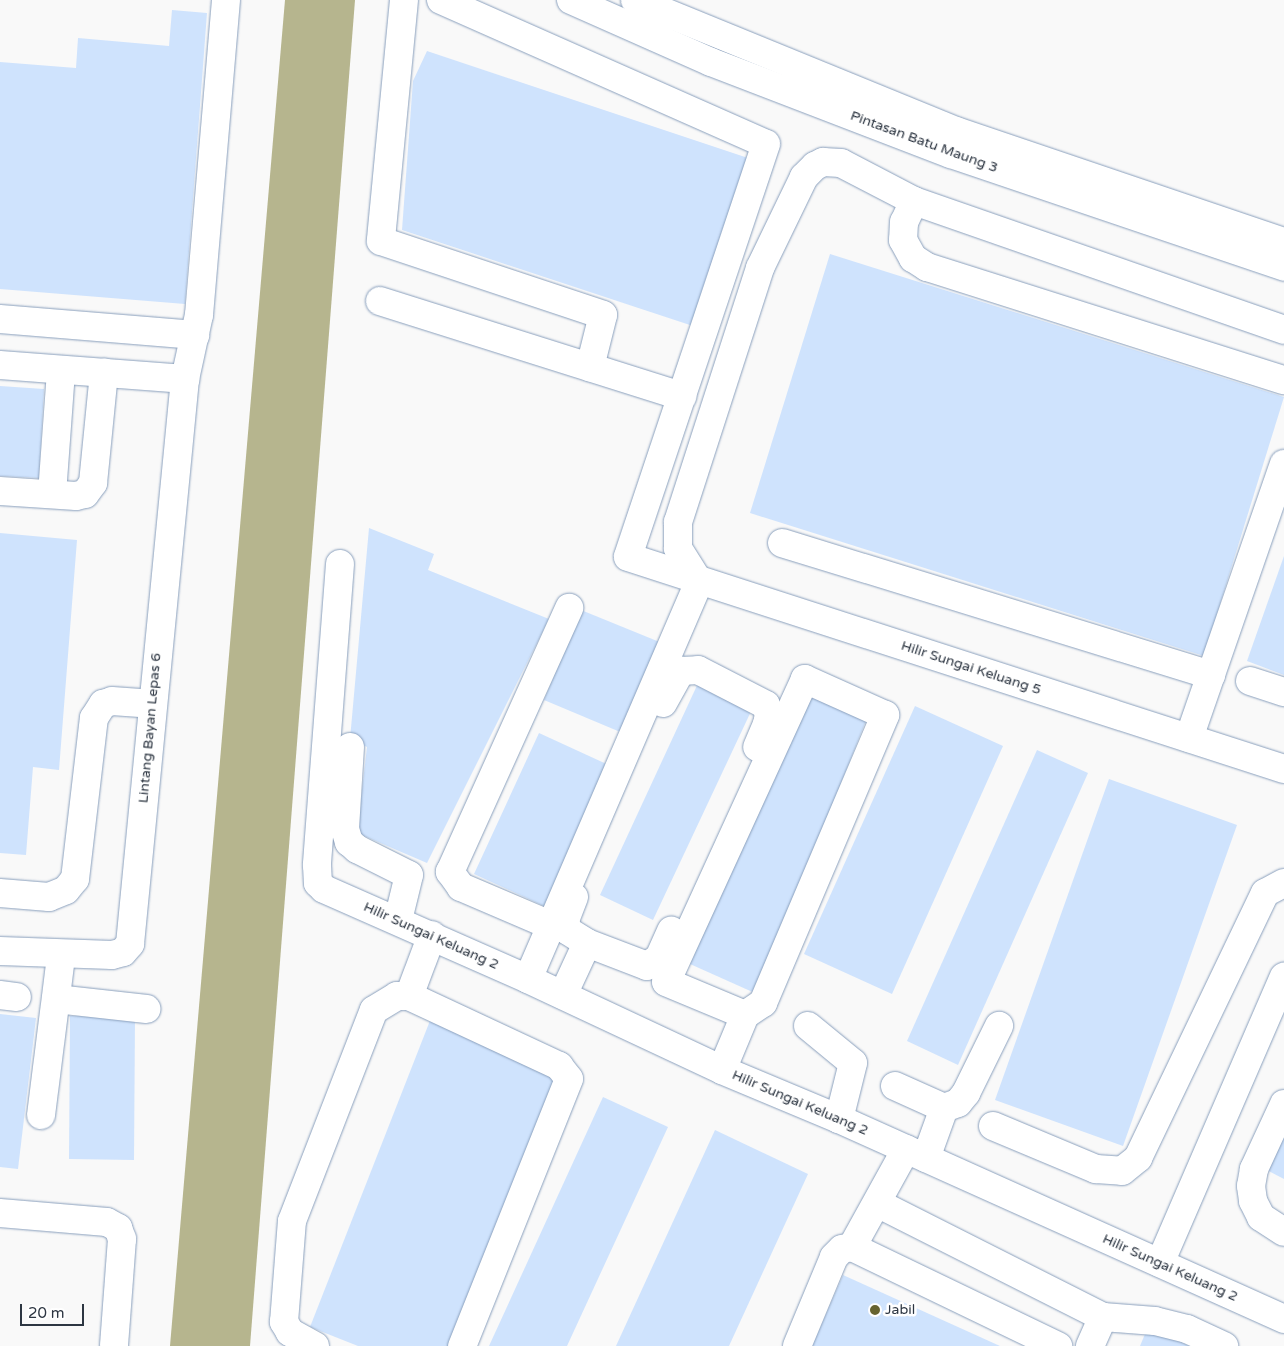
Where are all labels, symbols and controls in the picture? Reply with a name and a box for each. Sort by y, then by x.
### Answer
street label: Pintasan Batu Maung 3 [848,107,1000,177]
street label: Hilir Sungai Keluang 5 [899,637,1043,699]
street label: Lintang Bayan Lepas 6 [135,652,165,804]
street label: Hilir Sungai Keluang 2 [361,899,501,973]
street label: Hilir Sungai Keluang 2 [729,1067,871,1139]
street label: Hilir Sungai Keluang 2 [1100,1231,1240,1305]
scale bar [22,1294,86,1326]
place label: Jabil [885,1302,915,1318]
text: 20 m [28,1304,65,1322]
marker: Jabil [869,1304,881,1316]

